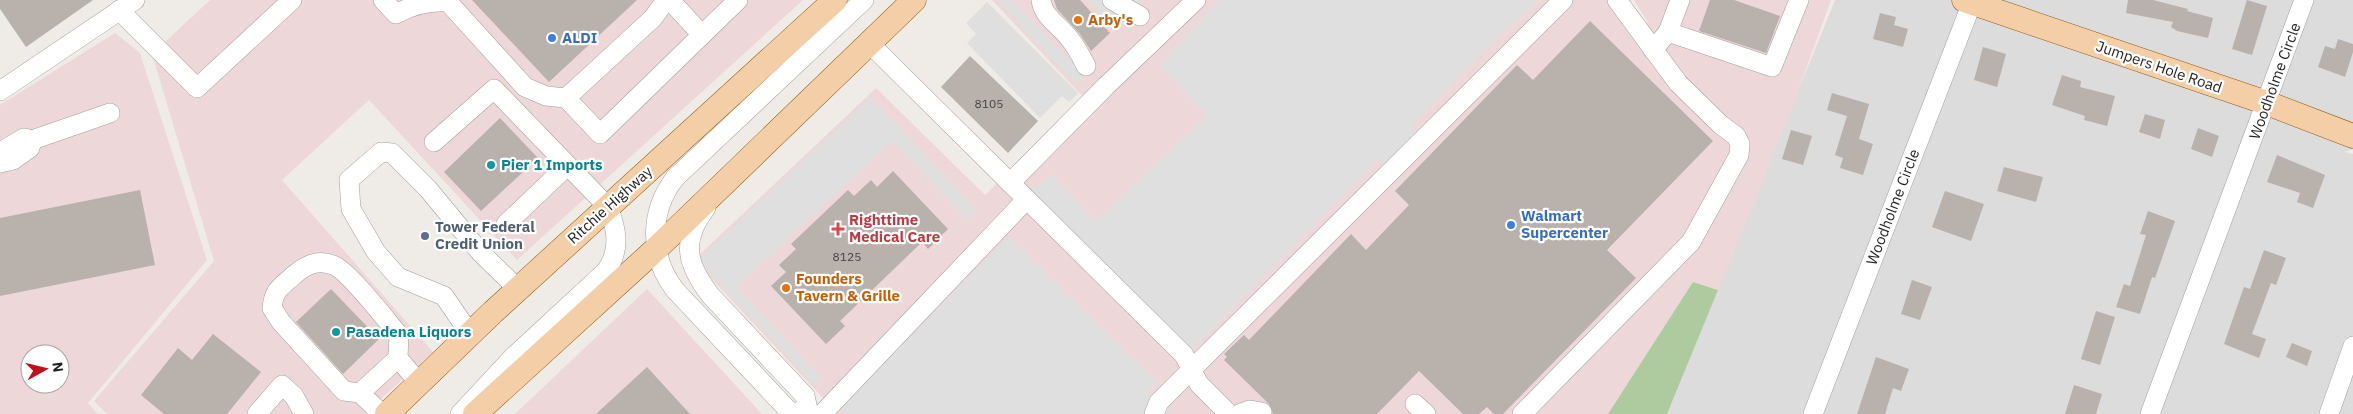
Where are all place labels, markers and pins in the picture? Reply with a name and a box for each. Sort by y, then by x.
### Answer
place label: Arby's [1088,10,1134,29]
marker: Arby's [1072,14,1084,26]
place label: ALDI [562,28,597,47]
marker: ALDI [546,32,558,44]
place label: Pier 1 Imports [501,155,603,174]
marker: Pier 1 Imports [485,159,497,171]
place label: Walmart Supercenter [1521,206,1608,242]
place label: Righttime Medical Care [849,210,940,246]
place label: Tower Federal Credit Union [435,217,535,253]
marker: Walmart Supercenter [1505,219,1517,231]
marker: Righttime Medical Care [831,222,845,236]
marker: Tower Federal Credit Union [419,230,431,242]
place label: Founders Tavern & Grille [796,269,900,305]
marker: Founders Tavern & Grille [780,282,792,294]
place label: Pasadena Liquors [346,322,472,341]
marker: Pasadena Liquors [330,326,342,338]

